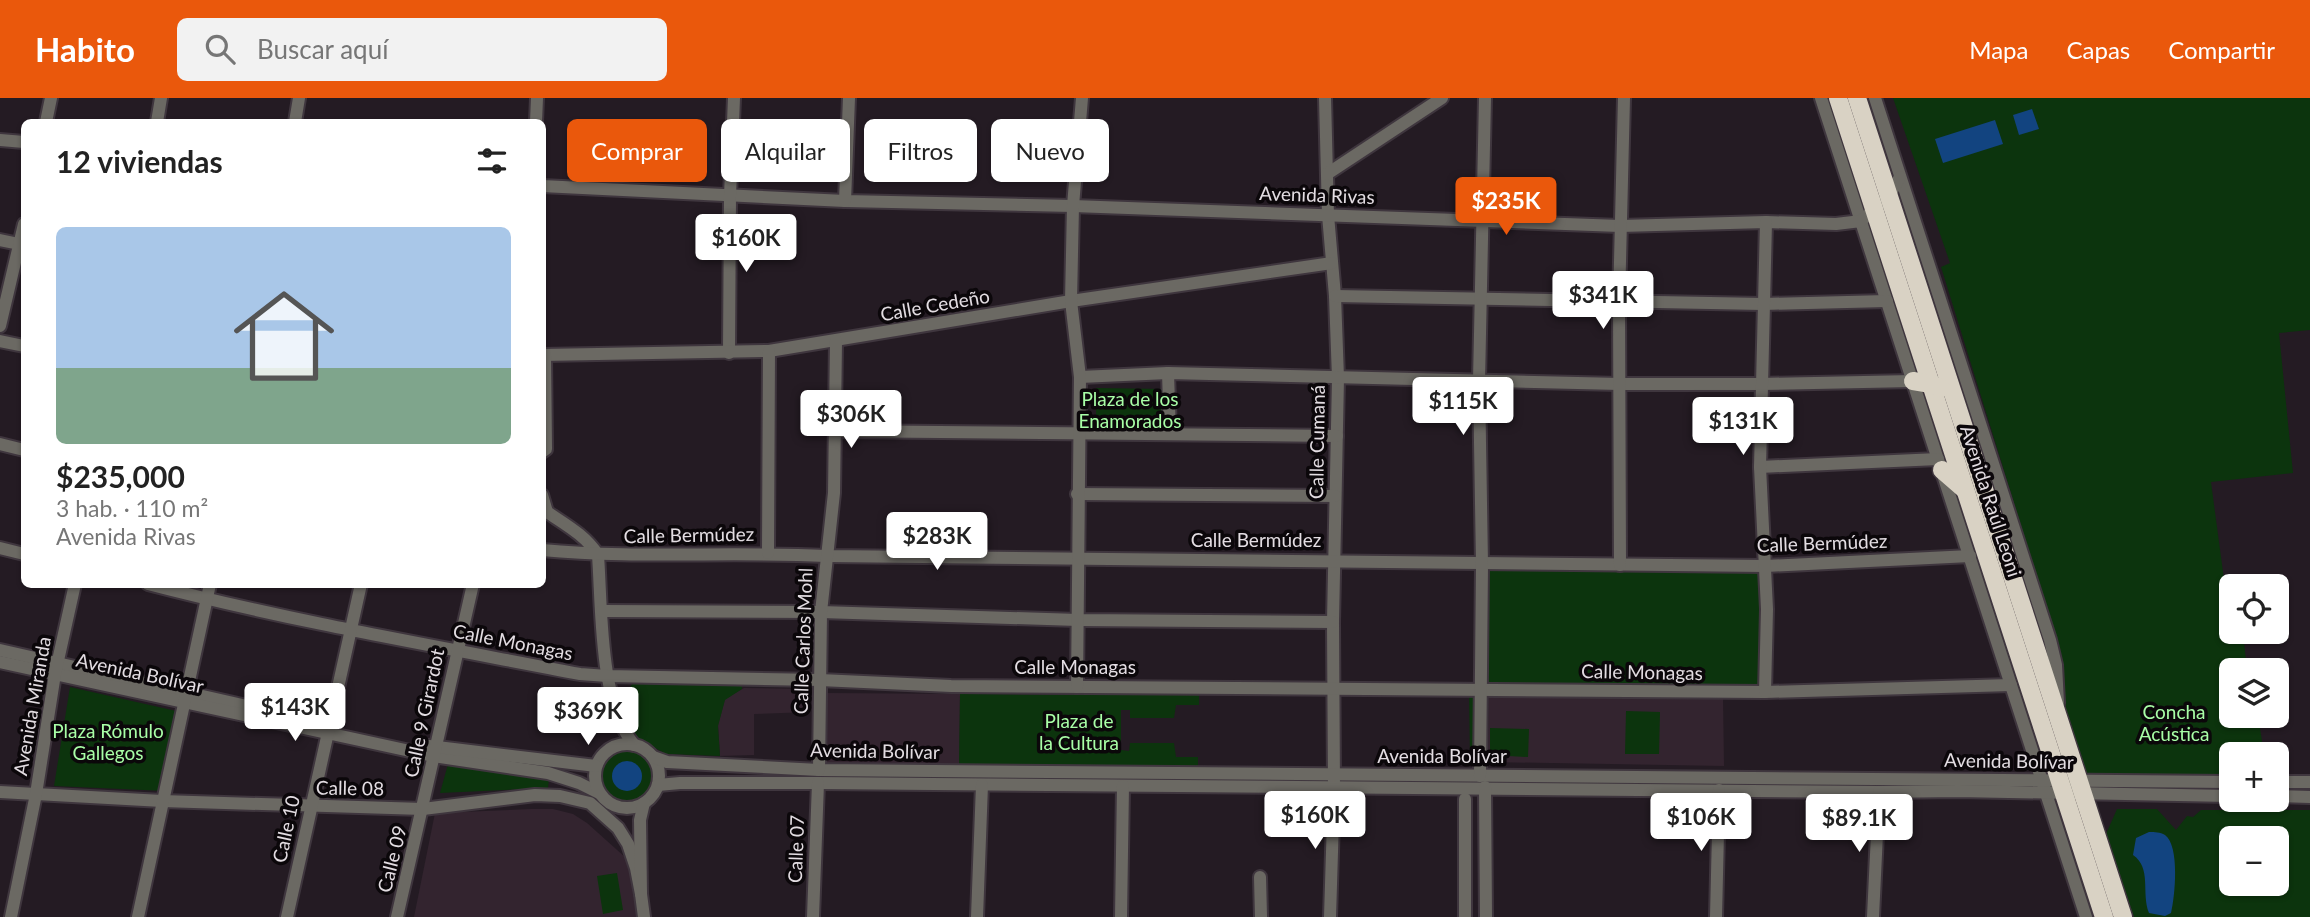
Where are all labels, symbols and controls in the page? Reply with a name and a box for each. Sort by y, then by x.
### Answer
search box [177,18,667,81]
text: Habito [35,29,135,69]
icon: search [201,30,239,68]
text: Buscar aquí [257,33,388,65]
text: Mapa [1969,35,2028,64]
text: Capas [2066,35,2130,64]
text: Compartir [2168,35,2275,64]
chip: Comprar [567,119,707,182]
chip: Alquilar [721,119,850,182]
chip: Filtros [864,119,977,182]
chip: Nuevo [991,119,1109,182]
icon: filters [473,142,511,180]
text: 12 viviendas [56,143,223,179]
pin: $235K [1457,178,1555,237]
street label: Avenida Rivas [1259,181,1375,208]
text: $235K [1471,186,1541,214]
pin: $160K [697,214,795,274]
text: $160K [711,223,781,251]
pin: $341K [1554,272,1652,331]
icon: home [221,273,347,399]
text: $341K [1568,280,1638,308]
street label: Calle Cedeño [878,284,991,325]
pin: $115K [1414,378,1512,437]
street label: Calle Cumaná [1304,385,1329,499]
text: $115K [1428,386,1498,414]
park label: Plaza de los Enamorados [1079,387,1182,432]
pin: $306K [802,390,900,450]
pin: $131K [1694,398,1792,457]
text: $306K [816,399,886,427]
text: $131K [1708,406,1778,434]
street label: Avenida Raúl Leoni [1956,422,2027,580]
text: $235,000 [56,458,185,494]
text: 3 hab. · 110 m² [56,494,208,522]
pin: $283K [888,512,986,572]
text: $283K [902,521,972,549]
text: Avenida Rivas [56,522,196,550]
street label: Calle Bermúdez [624,522,754,547]
street label: Calle Bermúdez [1191,528,1321,551]
street label: Calle Bermúdez [1756,529,1888,556]
street label: Calle Carlos Mohl [788,567,817,715]
map controls [2219,574,2289,896]
button: locate [2219,574,2289,644]
street label: Calle Monagas [451,619,575,664]
street label: Avenida Miranda [8,635,55,777]
street label: Calle 9 Girardot [399,646,448,779]
street label: Avenida Bolívar [74,648,206,697]
street label: Calle Monagas [1014,655,1136,678]
button: layers [2219,658,2289,728]
street label: Calle Monagas [1581,659,1703,684]
pin: $143K [246,684,344,743]
pin: $369K [539,688,637,747]
text: $143K [260,692,330,720]
text: $369K [553,696,623,724]
park label: Concha Acústica [2139,700,2209,745]
park label: Plaza de la Cultura [1039,709,1119,754]
park label: Plaza Rómulo Gallegos [52,719,164,764]
street label: Avenida Bolívar [810,738,940,763]
button: + [2219,742,2289,812]
street label: Avenida Bolívar [1377,744,1507,767]
street label: Avenida Bolívar [1944,748,2074,773]
street label: Calle 08 [316,775,384,800]
pin: $160K [1266,792,1364,851]
street label: Calle 10 [267,793,304,865]
pin: $106K [1652,794,1750,853]
pin: $89.1K [1802,794,1916,854]
text: $160K [1280,800,1350,828]
text: $106K [1666,802,1736,830]
text: $89.1K [1822,803,1896,831]
street label: Calle 07 [783,815,808,883]
street label: Calle 09 [372,823,411,895]
button: − [2219,826,2289,896]

